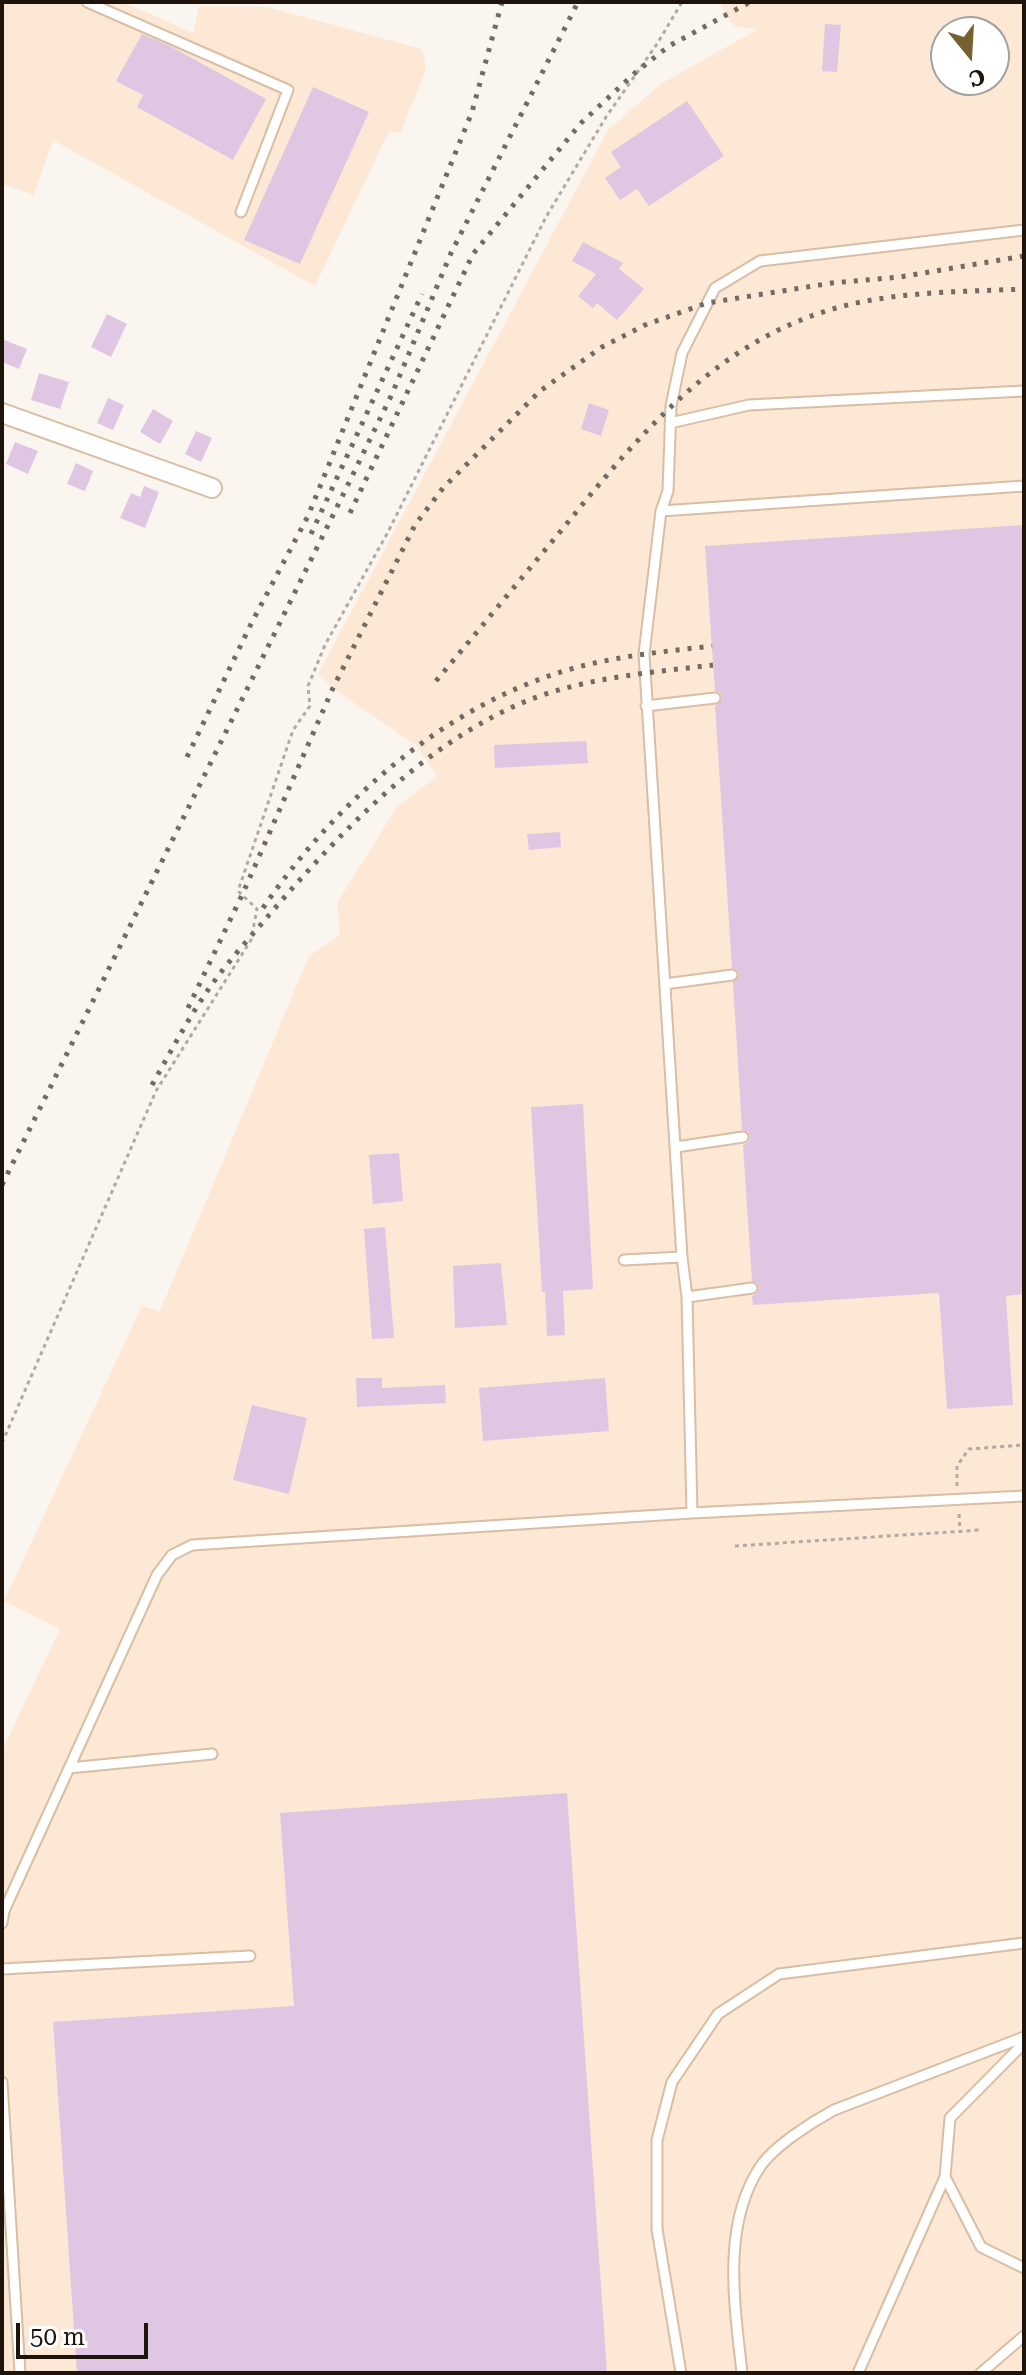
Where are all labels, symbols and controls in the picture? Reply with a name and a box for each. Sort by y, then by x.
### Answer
north arrow [930,16,1010,96]
text: С [966,63,988,92]
scale bar [20,2307,152,2357]
text: 50 m [30,2323,85,2351]

